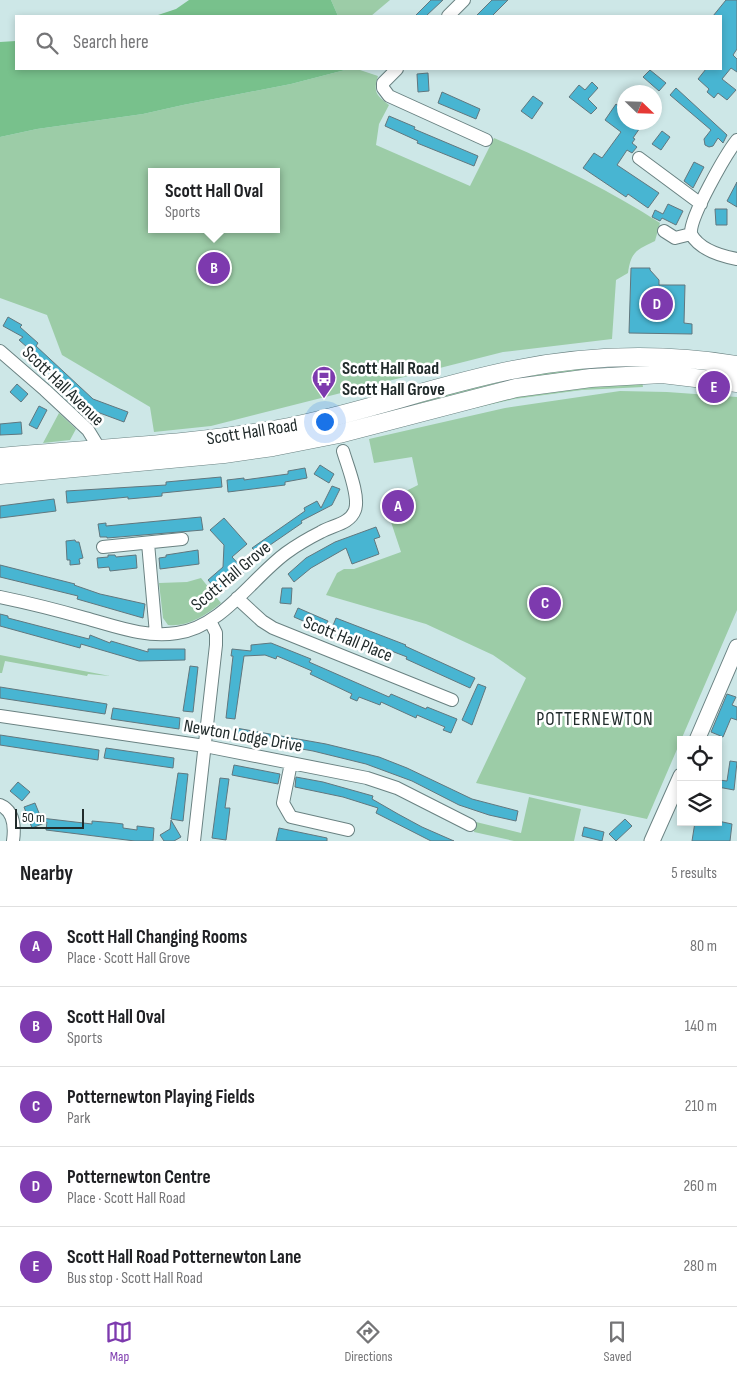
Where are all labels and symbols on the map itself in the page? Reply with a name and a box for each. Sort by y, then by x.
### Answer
north arrow [617,85,662,130]
pin: B [198,249,230,287]
pin: D [641,285,673,323]
street label: Scott Hall Avenue [18,342,108,430]
place label: Scott Hall Road Scott Hall Grove [342,358,445,400]
bus stop icon: Scott Hall Road Scott Hall Grove [311,365,337,399]
pin: E [698,368,730,406]
your location [312,409,338,435]
street label: Scott Hall Road [205,414,299,450]
pin: A [382,487,414,525]
street label: Scott Hall Grove [187,537,275,615]
pin: C [529,584,561,622]
street label: Scott Hall Place [300,612,396,666]
district label: POTTERNEWTON [536,708,654,731]
street label: Newton Lodge Drive [182,715,304,757]
scale bar [15,806,84,829]

